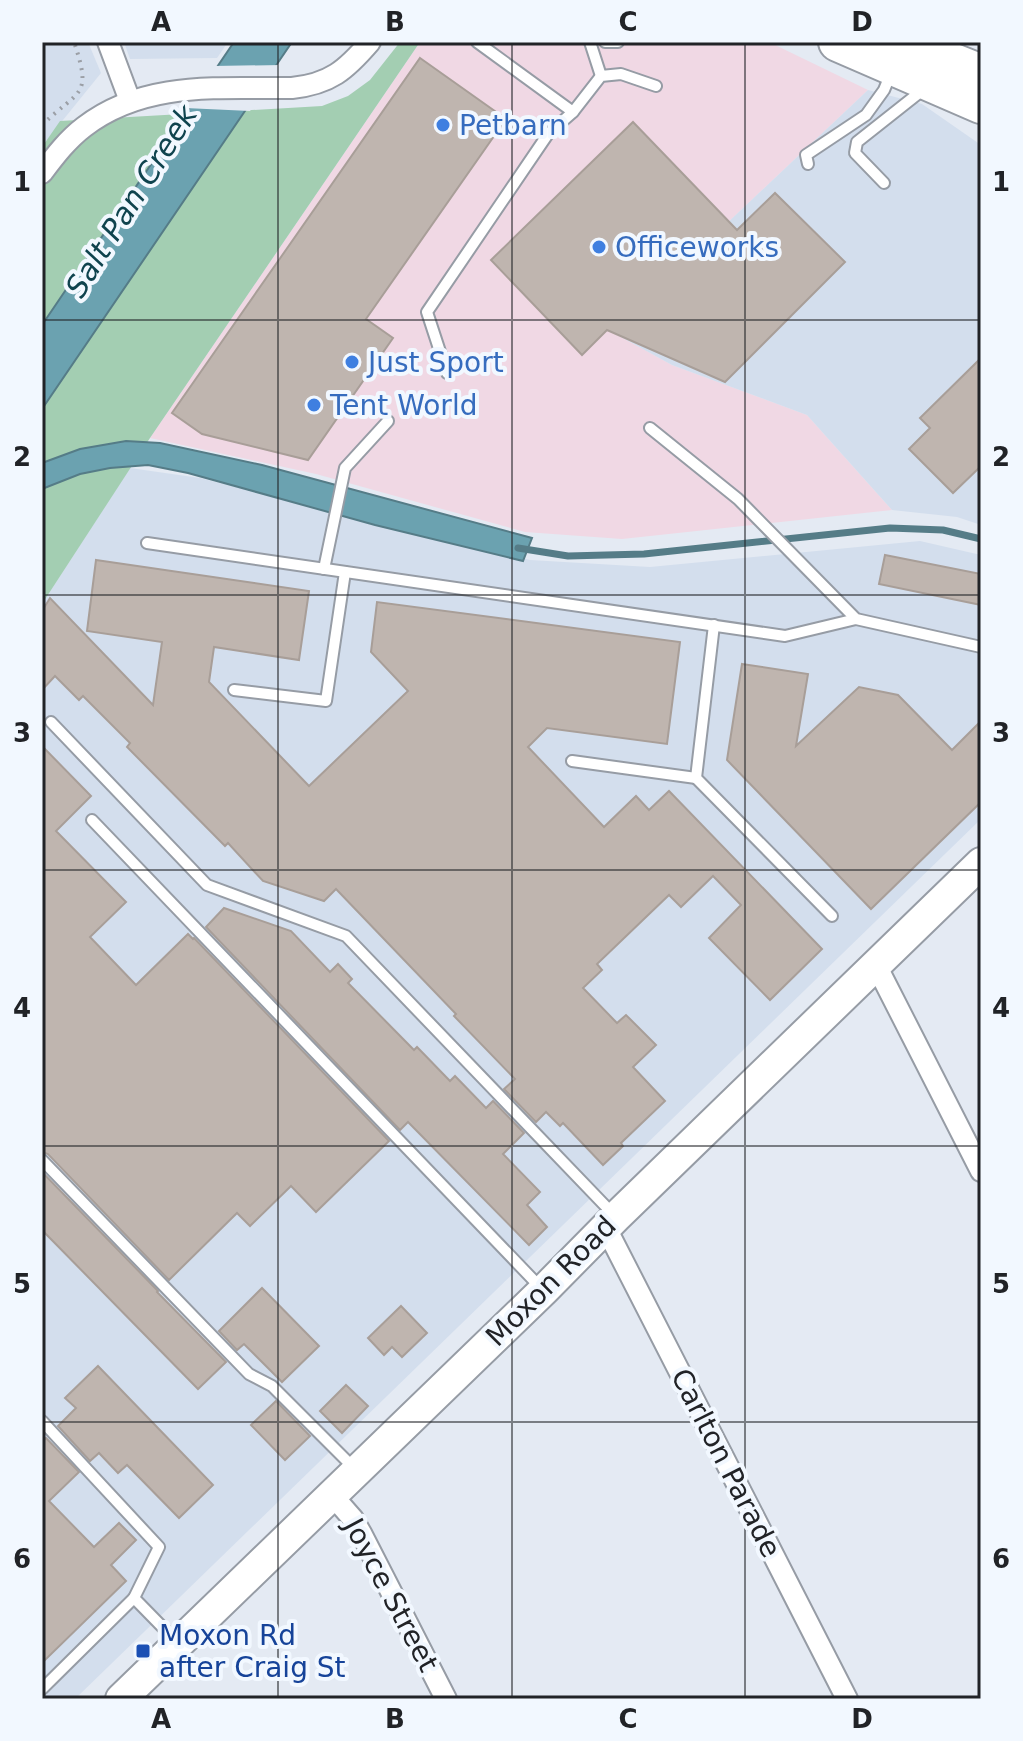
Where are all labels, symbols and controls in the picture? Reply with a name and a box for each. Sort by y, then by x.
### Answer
text: A [151,7,171,37]
text: B [385,7,405,37]
text: C [618,7,638,37]
text: D [851,7,873,37]
water label: Salt Pan Creek [58,97,205,303]
place label: Petbarn [459,109,567,142]
marker: Petbarn [434,116,452,134]
text: 1 [13,167,31,197]
text: 1 [992,167,1010,197]
place label: Officeworks [615,231,779,264]
marker: Officeworks [590,238,608,256]
place label: Just Sport [366,346,504,379]
marker: Just Sport [343,353,361,371]
place label: Tent World [329,389,477,422]
marker: Tent World [305,396,323,414]
text: 2 [13,442,31,472]
text: 2 [992,442,1010,472]
text: 3 [13,718,31,748]
text: 3 [992,718,1010,748]
text: 4 [13,993,31,1023]
text: 4 [992,993,1010,1023]
street label: Moxon Road [479,1209,623,1353]
text: 5 [13,1269,31,1299]
text: 5 [992,1269,1010,1299]
street label: Carlton Parade [664,1363,788,1563]
street label: Joyce Street [336,1511,445,1677]
text: 6 [13,1544,31,1574]
text: 6 [992,1544,1010,1574]
place label: Moxon Rd after Craig St [159,1619,346,1684]
marker: Moxon Rd after Craig St [134,1642,152,1660]
text: A [151,1704,171,1734]
text: B [385,1704,405,1734]
text: C [618,1704,638,1734]
text: D [851,1704,873,1734]

